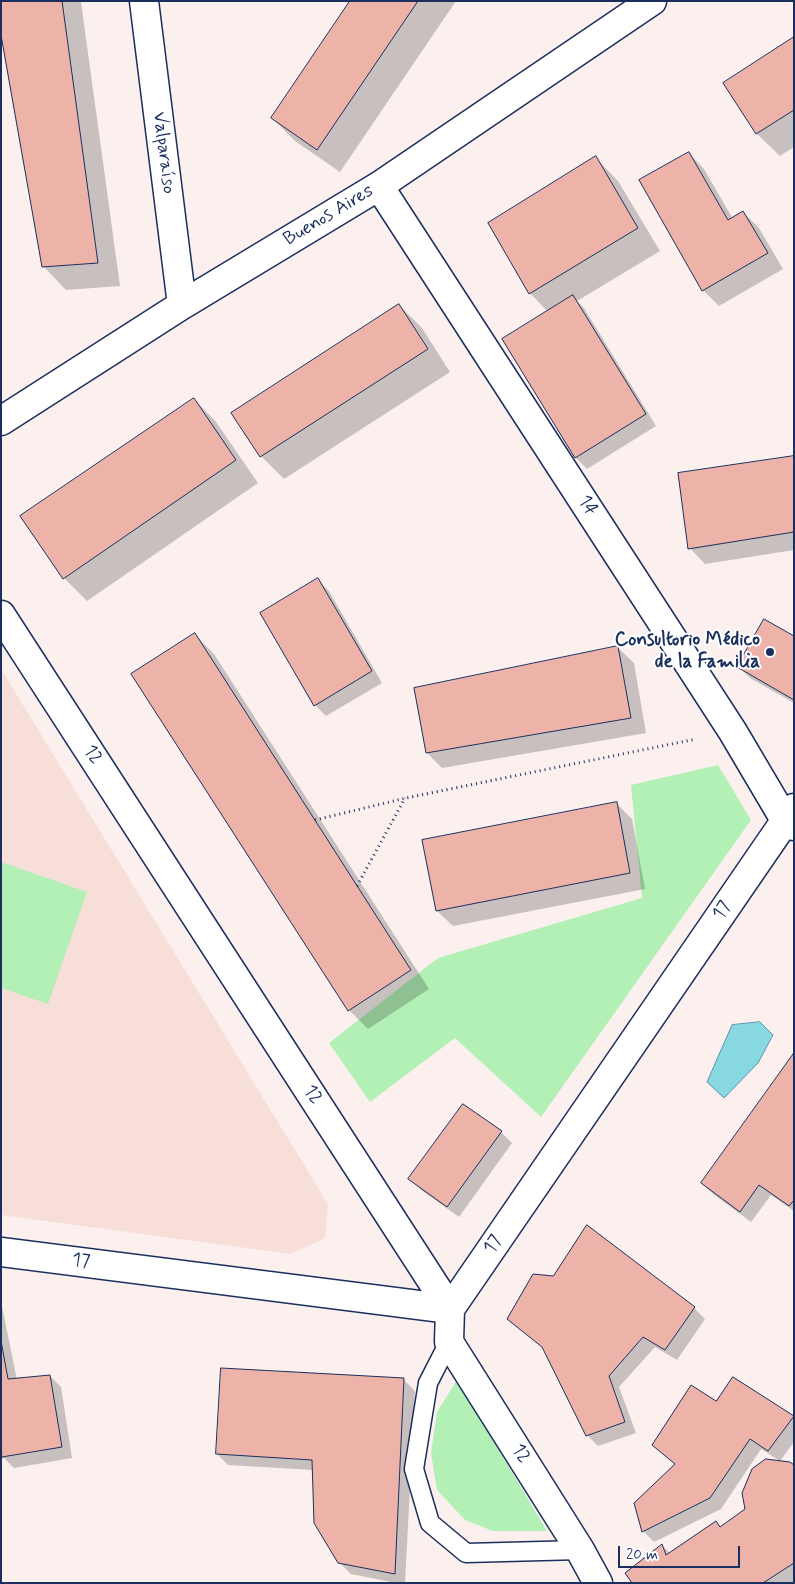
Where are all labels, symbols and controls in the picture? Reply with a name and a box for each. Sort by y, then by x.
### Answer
street label: Valparaíso [147,111,179,195]
street label: Buenos Aires [280,180,378,252]
street label: 14 [572,491,602,521]
place label: Consultorio Médico de la Familia [615,630,760,674]
marker: Consultorio Médico de la Familia [764,646,776,658]
street label: 12 [77,741,107,769]
street label: 17 [709,897,737,925]
street label: 12 [297,1081,327,1109]
street label: 17 [480,1231,508,1259]
street label: 17 [71,1250,91,1274]
street label: 12 [505,1440,535,1468]
scale bar [620,1536,742,1568]
text: 20 m [626,1545,658,1565]

